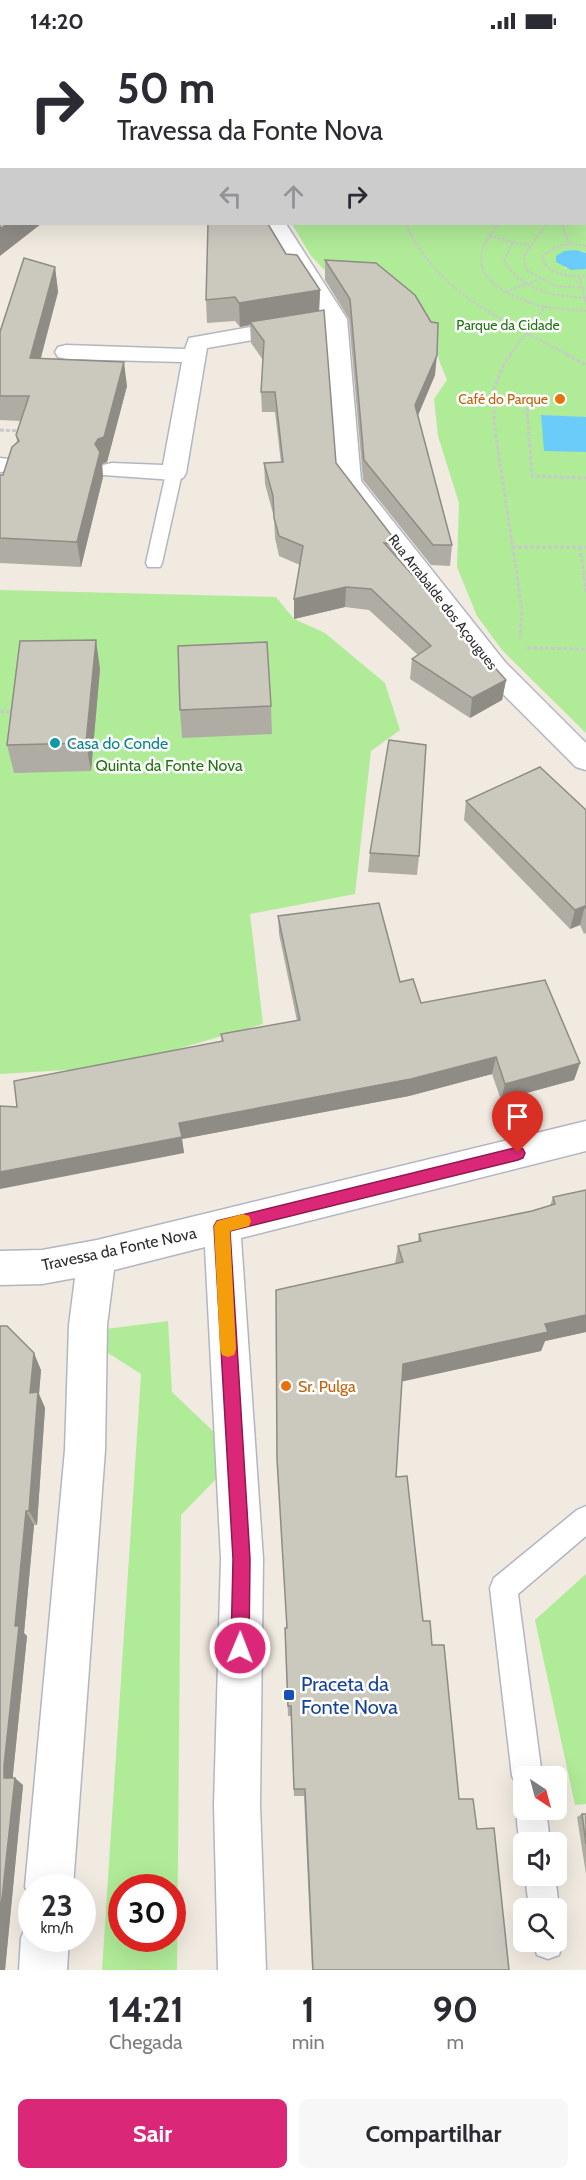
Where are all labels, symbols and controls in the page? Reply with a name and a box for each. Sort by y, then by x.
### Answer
text: 14:20 [30,8,84,35]
text: 50 m [117,62,215,114]
icon: right [18,66,96,144]
text: Travessa da Fonte Nova [117,114,383,147]
icon: left [214,180,247,213]
icon: ahead [277,180,310,213]
icon: right [340,180,373,213]
park label: Parque da Cidade [456,316,560,334]
place label: Café do Parque [458,390,548,408]
marker: Café do Parque [553,392,567,406]
street label: Rua Arrabalde dos Açougues [385,531,502,673]
place label: Casa do Conde [67,734,168,753]
marker: Casa do Conde [48,736,62,750]
park label: Quinta da Fonte Nova [95,756,243,775]
pin [492,1091,543,1153]
icon: arrive [501,1100,534,1133]
street label: Travessa da Fonte Nova [40,1223,198,1275]
place label: Sr. Pulga [298,1377,356,1396]
marker: Sr. Pulga [279,1379,293,1393]
position arrow [208,1616,272,1680]
place label: Praceta da Fonte Nova [301,1672,398,1719]
marker: Praceta da Fonte Nova [282,1688,296,1702]
north arrow [513,1766,567,1820]
map controls [513,1766,567,1952]
button: sound [513,1832,567,1886]
speed limit sign: 30 [108,1874,186,1952]
text: 23 [41,1887,73,1924]
button: search [513,1898,567,1952]
text: km/h [41,1919,73,1937]
text: 14:21 [108,1987,184,2031]
text: 1 [301,1987,315,2031]
text: 90 [432,1987,478,2031]
text: Chegada [109,2030,183,2054]
text: min [292,2030,325,2054]
text: m [447,2030,464,2054]
button: Sair [18,2099,287,2168]
button: Compartilhar [299,2099,568,2168]

